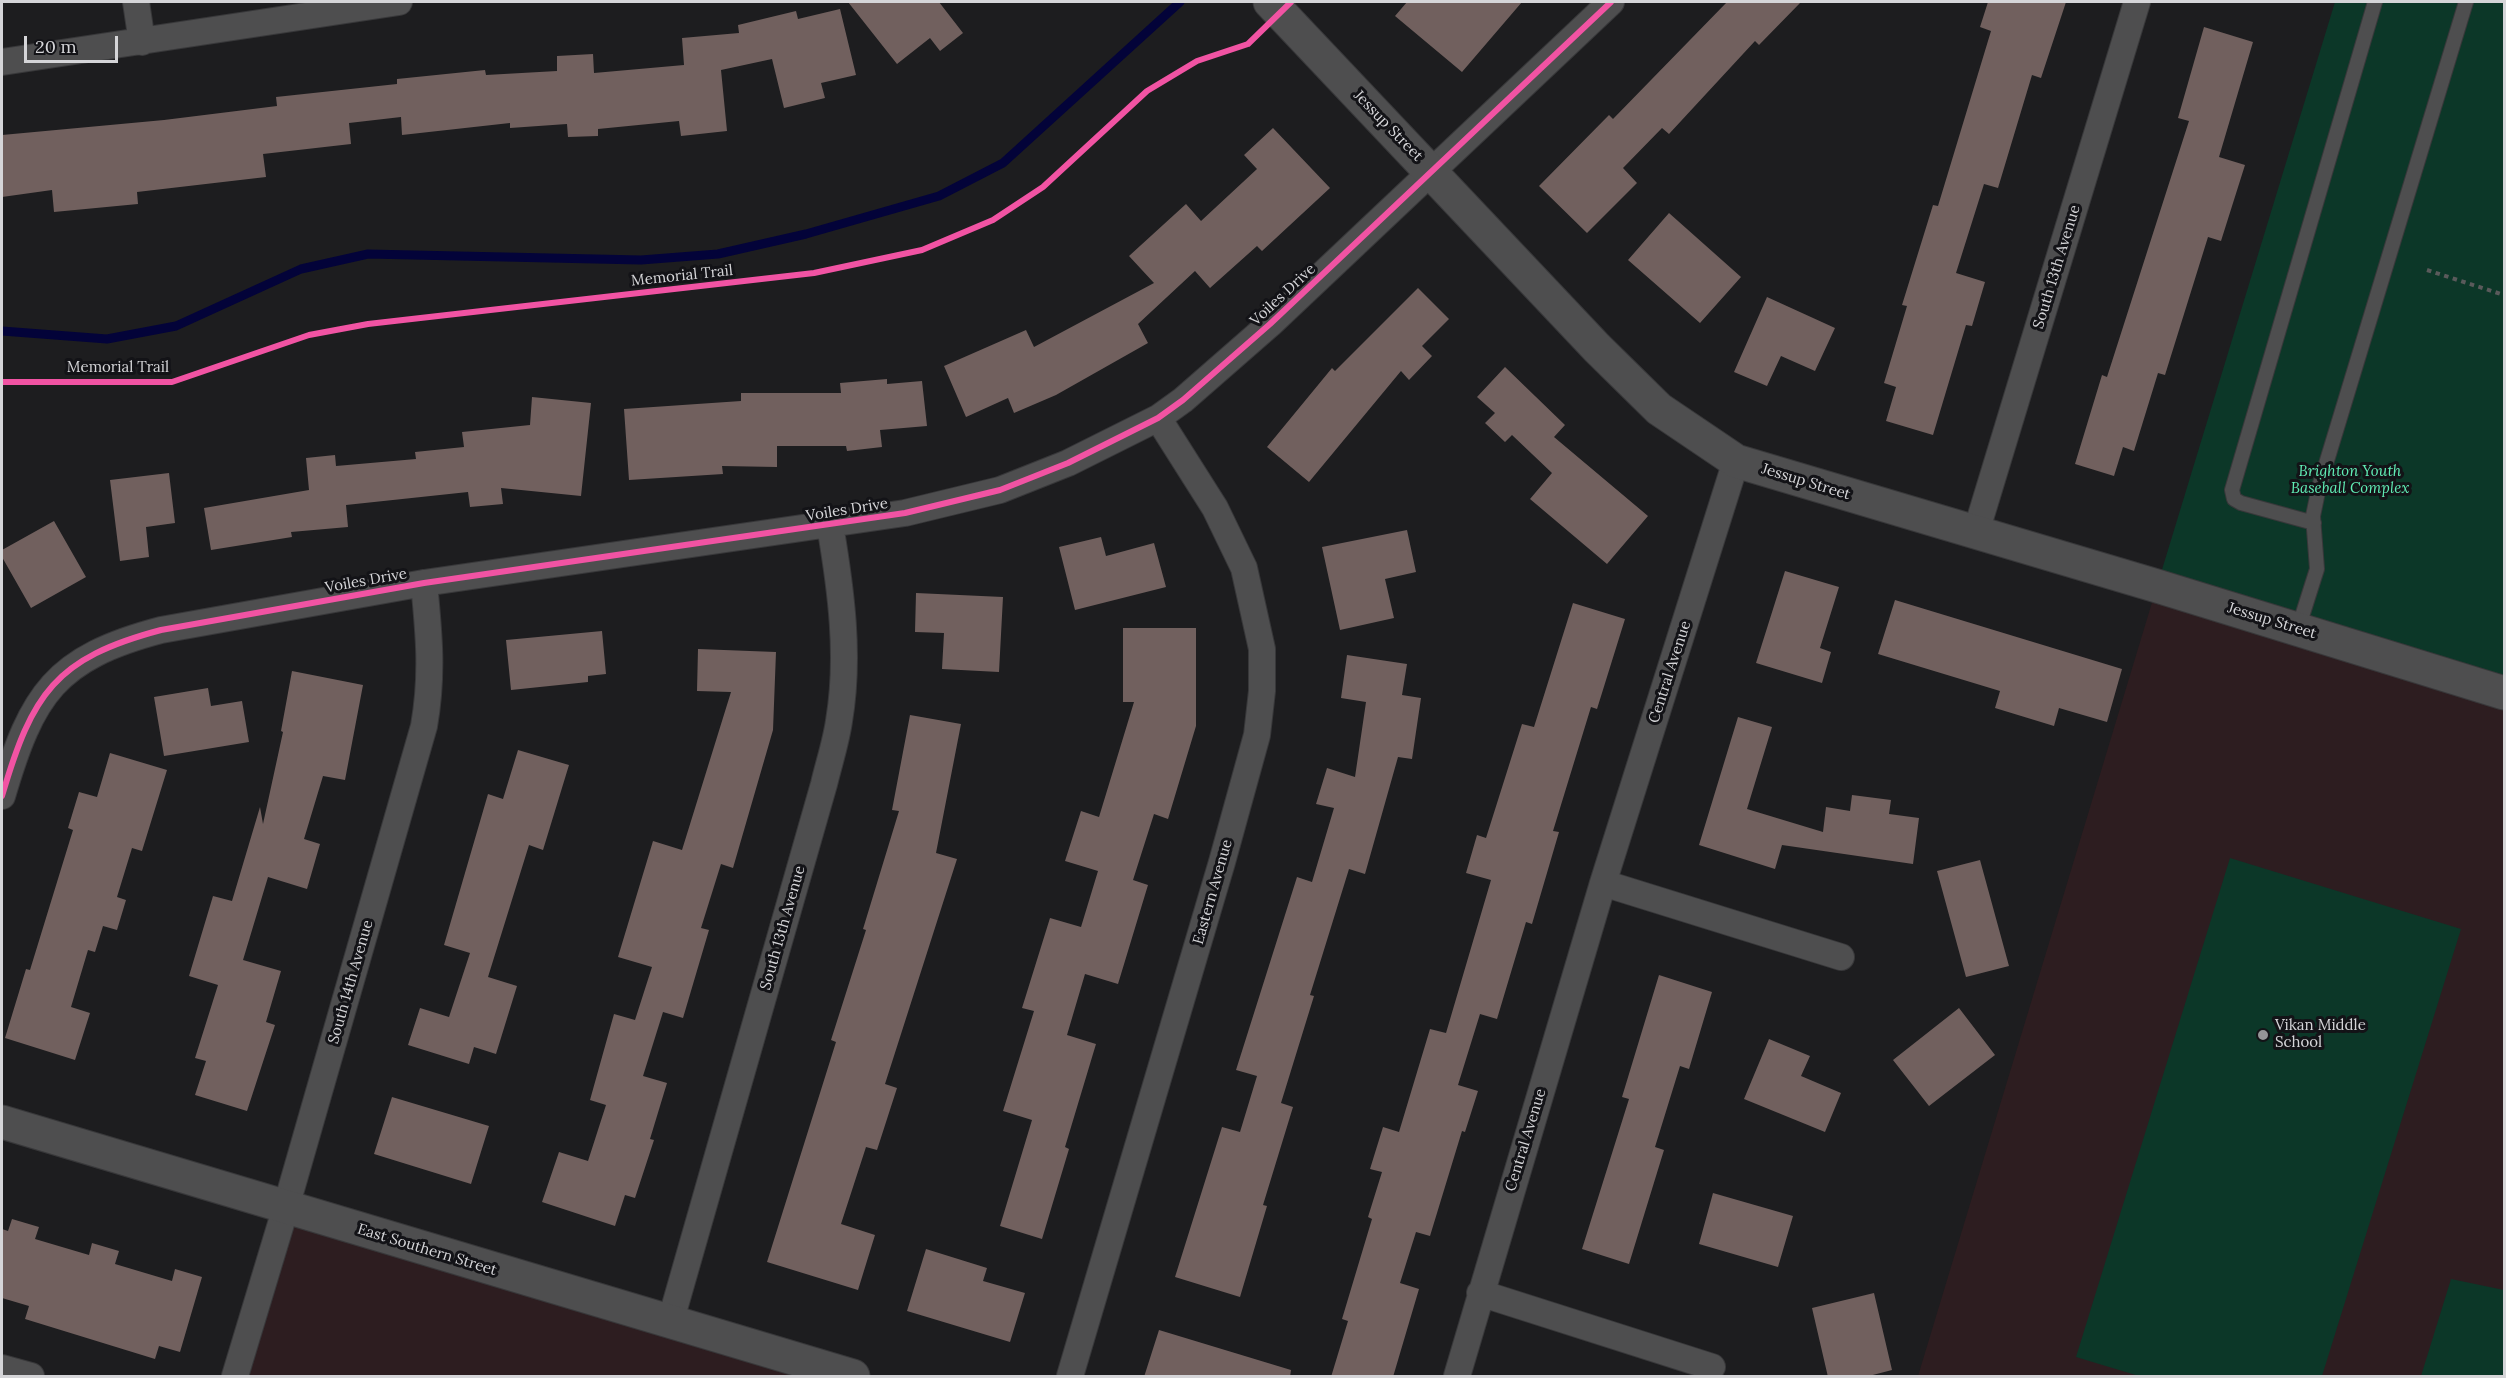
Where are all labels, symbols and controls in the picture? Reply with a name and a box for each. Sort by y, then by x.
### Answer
scale bar [27,24,122,62]
text: 20 m [35,35,77,58]
street label: Jessup Street [1350,87,1426,165]
street label: South 13th Avenue [2030,203,2084,331]
street label: Voiles Drive [1247,260,1319,330]
street label: Memorial Trail [630,262,734,290]
street label: Memorial Trail [67,359,169,377]
street label: Jessup Street [1759,460,1853,504]
park label: Brighton Youth Baseball Complex [2291,463,2409,498]
street label: Voiles Drive [805,495,889,525]
street label: Voiles Drive [324,565,408,597]
street label: Jessup Street [2225,599,2319,643]
street label: Central Avenue [1645,619,1695,725]
street label: Eastern Avenue [1189,837,1237,947]
street label: South 13th Avenue [757,864,809,992]
street label: South 14th Avenue [325,918,377,1046]
place label: Vikan Middle School [2275,1017,2366,1052]
marker: Vikan Middle School [2256,1028,2270,1042]
street label: Central Avenue [1502,1086,1550,1194]
street label: East Southern Street [355,1220,499,1280]

